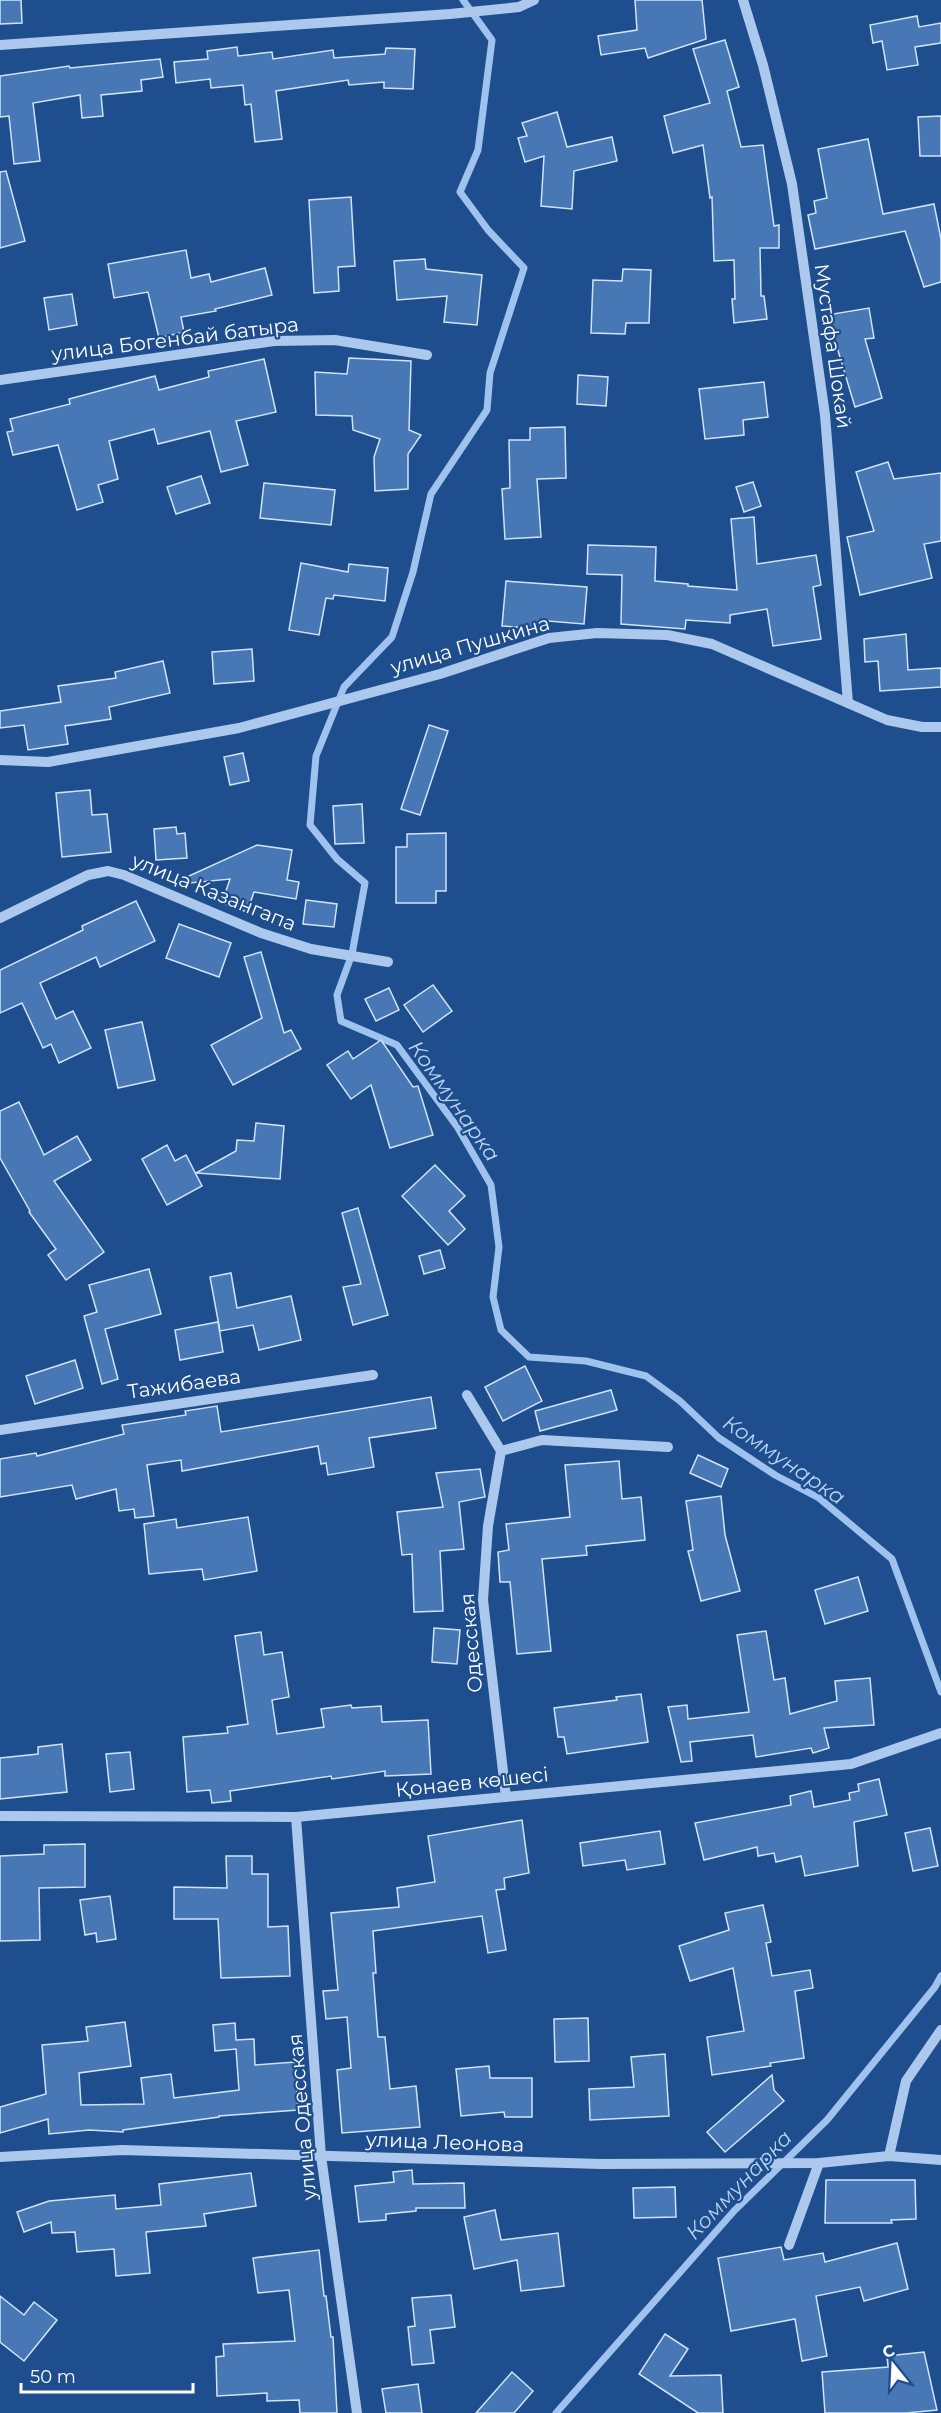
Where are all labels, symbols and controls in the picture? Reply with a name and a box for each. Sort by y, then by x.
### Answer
street label: Мустафа Шокай [810,262,856,430]
street label: улица Богенбай батыра [49,312,300,366]
street label: улица Пушкина [387,611,552,679]
street label: улица Казангапа [127,848,300,936]
water label: Коммунарка [403,1035,505,1166]
street label: Тажибаева [126,1364,242,1404]
water label: Коммунарка [718,1410,850,1510]
street label: Одесская [455,1592,487,1694]
street label: Қонаев көшесі [394,1762,550,1802]
street label: улица Одесская [283,2033,321,2202]
water label: Коммунарка [680,2125,797,2244]
street label: улица Леонова [364,2127,525,2157]
north arrow [863,2335,923,2395]
text: С [880,2340,897,2362]
scale bar [21,2356,194,2394]
text: 50 m [30,2366,76,2388]

